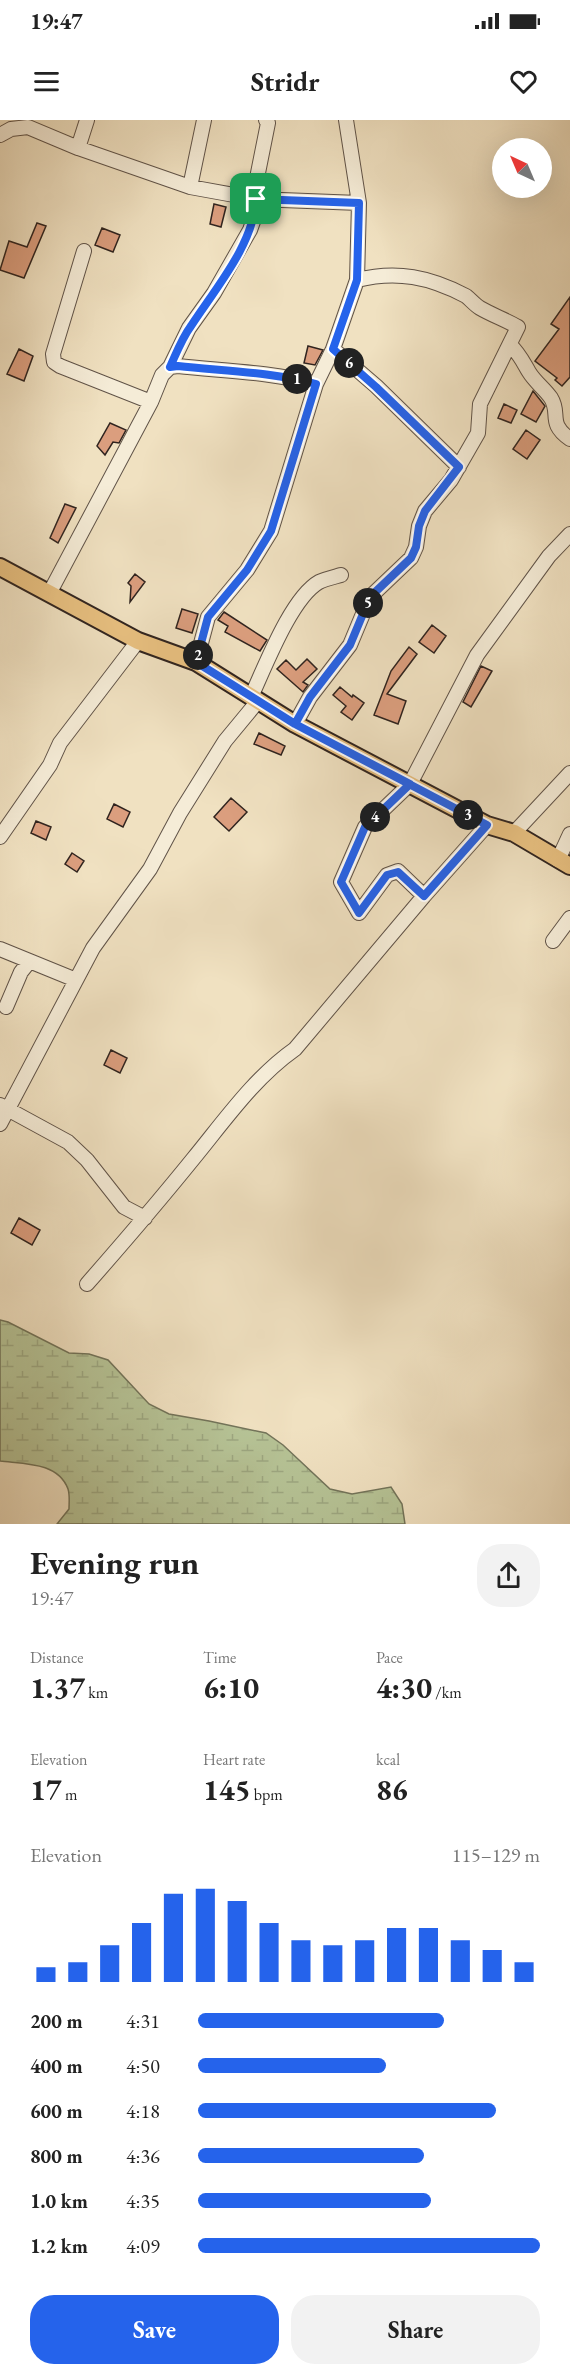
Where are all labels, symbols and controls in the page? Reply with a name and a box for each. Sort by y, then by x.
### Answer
text: 19:47 [30,7,83,36]
text: Stridr [251,64,319,99]
icon: menu [30,65,63,98]
icon: heart [507,65,540,98]
north arrow [492,138,552,198]
map controls [492,138,552,198]
pin [230,173,281,224]
icon: arrive [239,182,272,215]
pin: 6 [334,348,364,378]
text: 6 [345,352,353,373]
pin: 1 [282,364,312,394]
text: 1 [293,368,301,389]
pin: 5 [353,588,383,618]
text: 5 [364,592,372,613]
pin: 2 [183,640,213,670]
text: 2 [194,644,202,665]
pin: 3 [453,800,483,830]
pin: 4 [360,802,390,832]
text: 3 [464,804,472,825]
text: 4 [371,806,379,827]
text: Evening run [30,1541,199,1584]
button: share [477,1544,540,1607]
text: 19:47 [30,1585,73,1611]
text: Distance [30,1647,83,1668]
text: Time [203,1647,236,1668]
text: Pace [376,1647,403,1668]
text: 1.37 [30,1668,85,1707]
text: 6:10 [203,1668,259,1707]
text: 4:30 [376,1668,432,1707]
text: km [85,1682,108,1703]
text: /km [432,1682,462,1703]
text: Elevation [30,1749,88,1770]
text: Heart rate [203,1749,265,1770]
text: kcal [376,1749,400,1770]
text: 17 [30,1770,62,1809]
text: 145 [203,1770,251,1809]
text: 86 [376,1770,408,1809]
text: m [62,1784,77,1805]
text: bpm [251,1784,283,1805]
text: Elevation [30,1842,102,1868]
text: 115–129 m [452,1842,540,1868]
text: 200 m [30,2008,83,2034]
text: 4:31 [126,2008,160,2034]
text: 400 m [30,2053,83,2079]
text: 4:50 [126,2053,160,2079]
text: 600 m [30,2098,83,2124]
text: 4:18 [126,2098,160,2124]
text: 800 m [30,2143,83,2169]
text: 4:36 [126,2143,160,2169]
text: 1.0 km [30,2188,88,2214]
text: 4:35 [126,2188,160,2214]
text: 1.2 km [30,2233,88,2259]
text: 4:09 [126,2233,160,2259]
button: Save [30,2295,279,2364]
button: Share [291,2295,540,2364]

